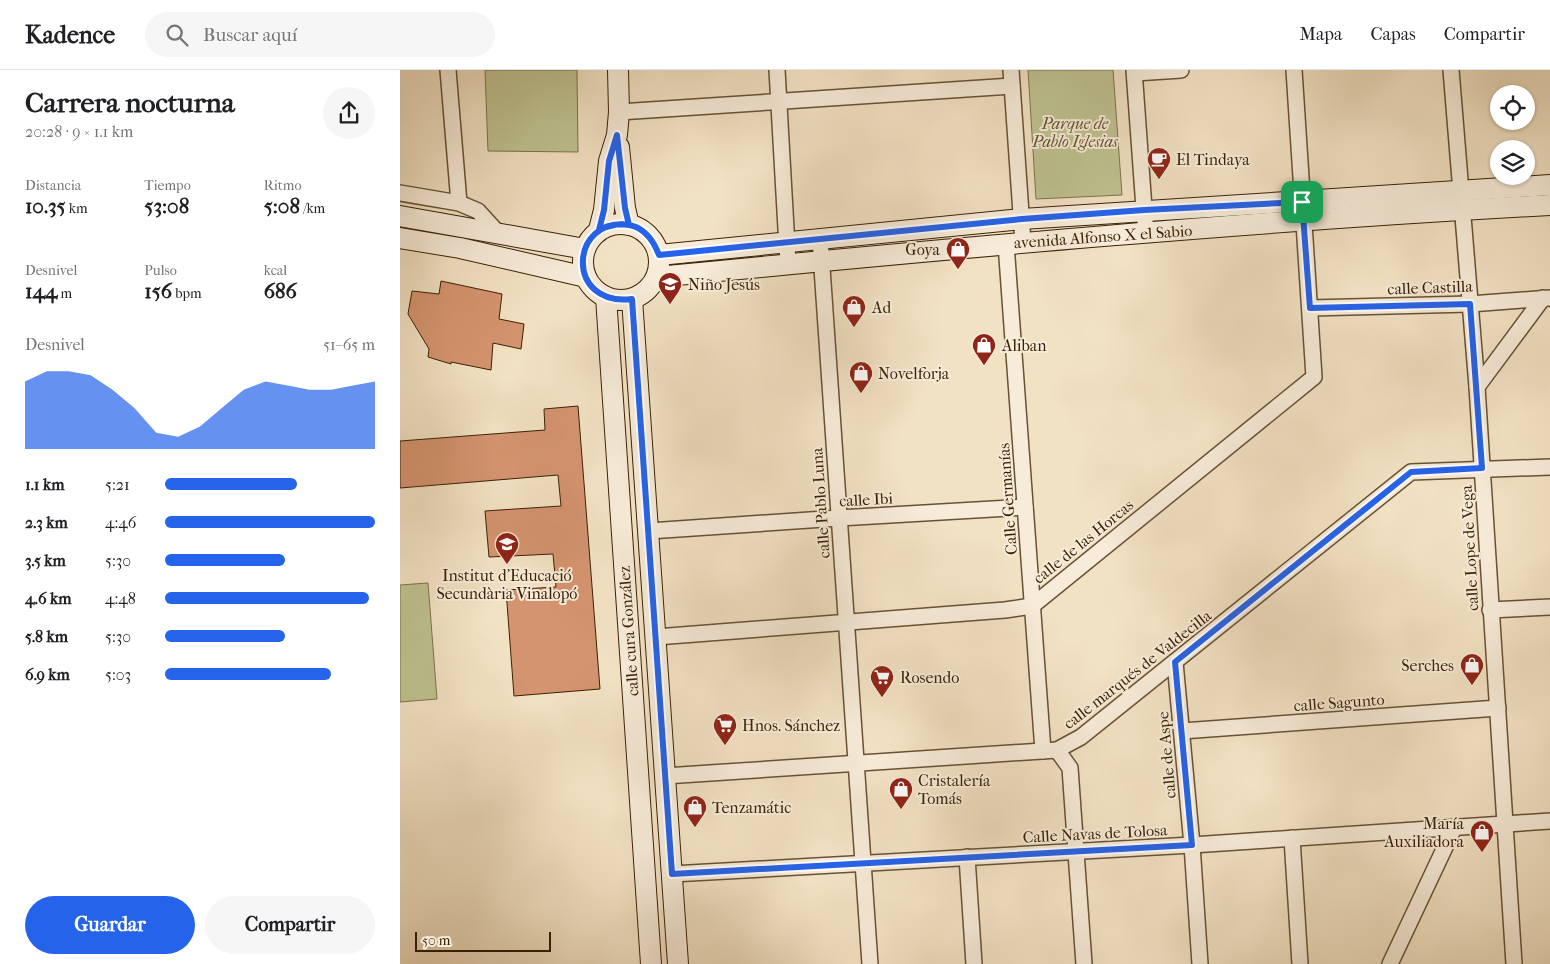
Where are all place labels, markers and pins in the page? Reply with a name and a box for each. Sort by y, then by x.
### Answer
cafe icon: El Tindaya [1146,146,1172,180]
place label: El Tindaya [1176,150,1250,169]
pin [1281,181,1323,223]
shop icon: Goya [945,236,971,270]
place label: Goya [905,240,941,259]
school or university icon: Niño Jesús [657,271,683,305]
place label: Niño Jesús [688,275,760,294]
shop icon: Ad [841,294,867,328]
place label: Ad [871,298,891,317]
shop icon: Aliban [971,332,997,366]
place label: Aliban [1001,336,1047,355]
shop icon: Novelforja [848,360,874,394]
place label: Novelforja [878,364,950,383]
school or university icon: Institut d'Educació Secundària Vinalopó [494,531,520,565]
place label: Institut d'Educació Secundària Vinalopó [437,566,577,603]
shop icon: Serches [1459,652,1485,686]
place label: Serches [1401,656,1454,675]
supermarket icon: Rosendo [869,664,895,698]
place label: Rosendo [900,668,959,687]
supermarket icon: Hnos. Sánchez [712,712,738,746]
place label: Hnos. Sánchez [742,716,840,735]
place label: Cristalería Tomás [918,771,991,808]
shop icon: Cristalería Tomás [888,776,914,810]
shop icon: Tenzamátic [682,794,708,828]
place label: Tenzamátic [712,798,791,817]
place label: María Auxiliadora [1383,814,1465,851]
shop icon: María Auxiliadora [1469,819,1495,853]

